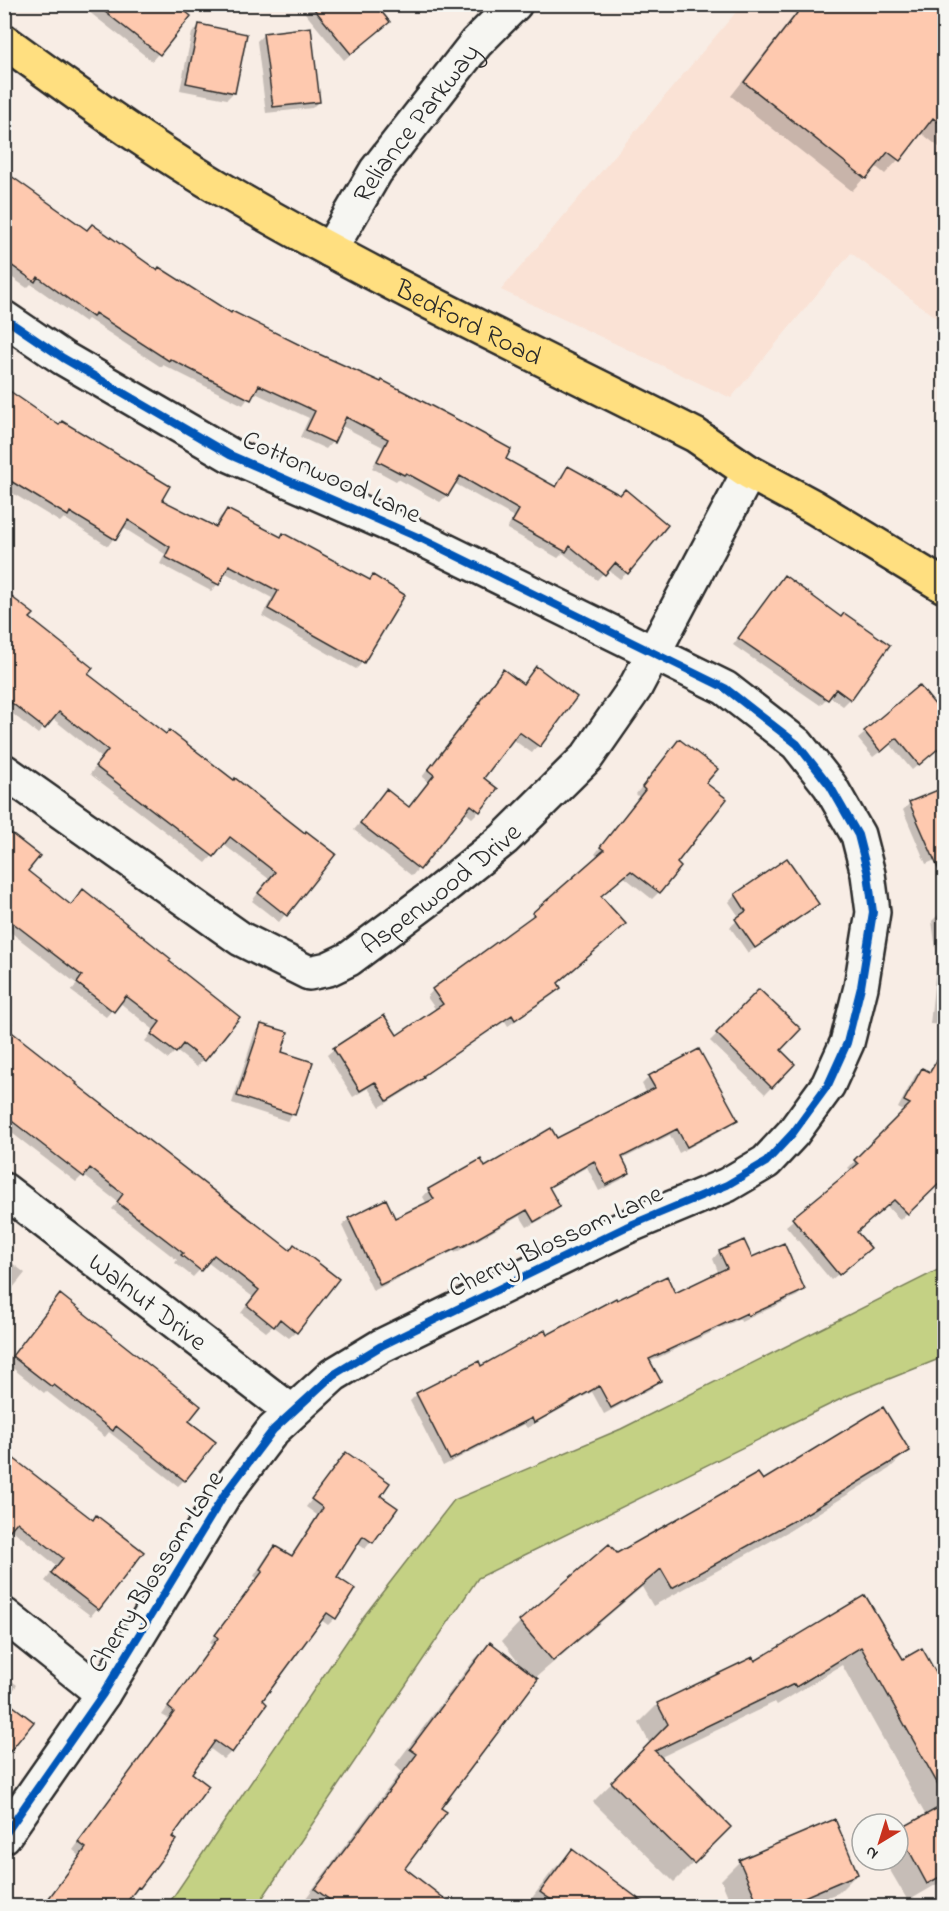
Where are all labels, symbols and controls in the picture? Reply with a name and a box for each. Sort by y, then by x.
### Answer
street label: Reliance Parkway [345,36,491,211]
street label: Bedford Road [387,270,548,377]
street label: Cottonwood Lane [235,421,427,535]
street label: Aspenwood Drive [354,814,532,966]
street label: Cherry Blossom Lane [442,1175,671,1309]
street label: Walnut Drive [79,1245,215,1362]
street label: Cherry Blossom Lane [79,1463,236,1681]
north arrow [850,1812,910,1872]
text: N [860,1839,884,1865]

